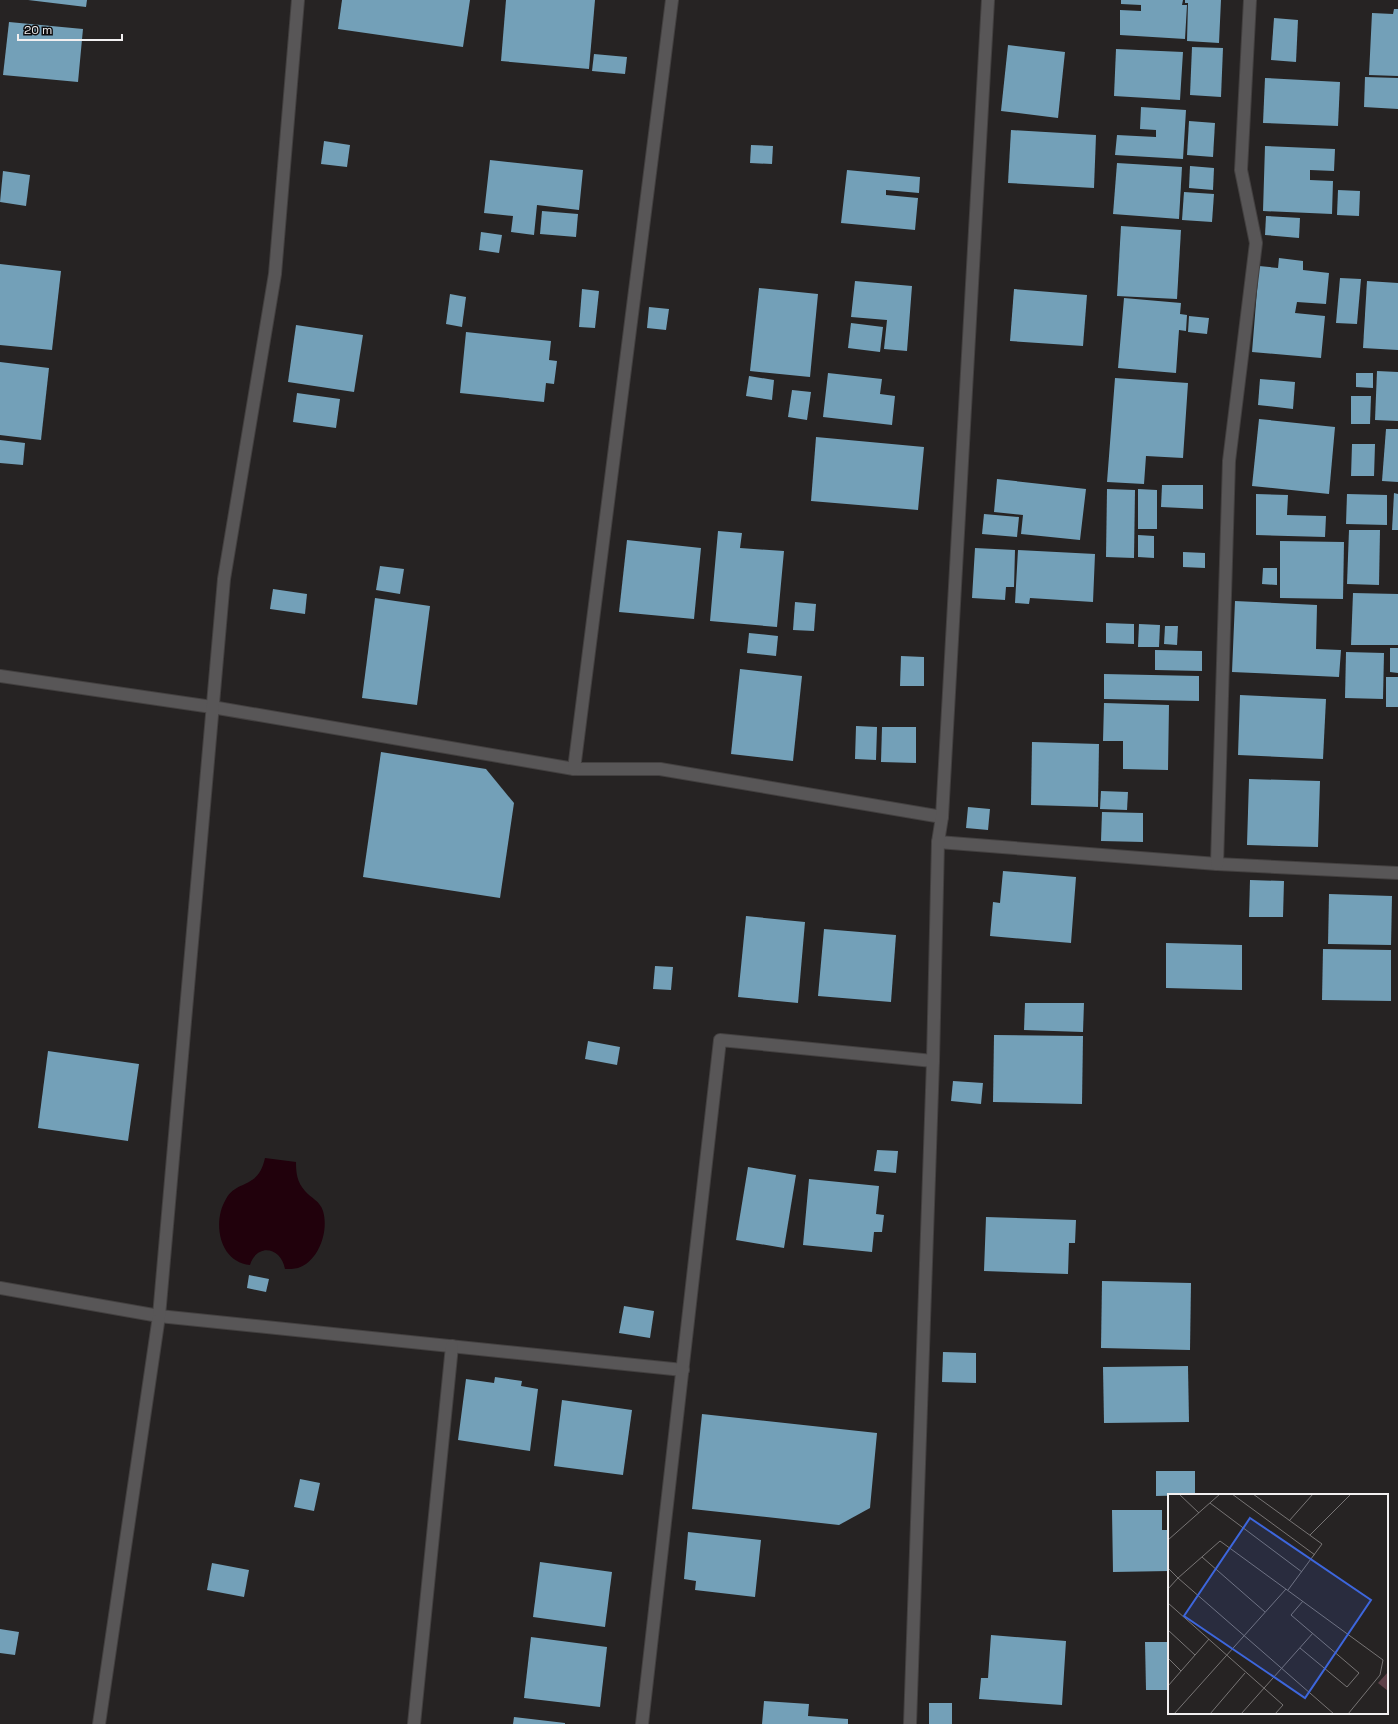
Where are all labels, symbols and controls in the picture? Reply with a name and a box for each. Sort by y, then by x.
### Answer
scale bar [18,16,122,42]
text: 20 m [24,22,52,38]
inset map [1168,1494,1388,1714]

